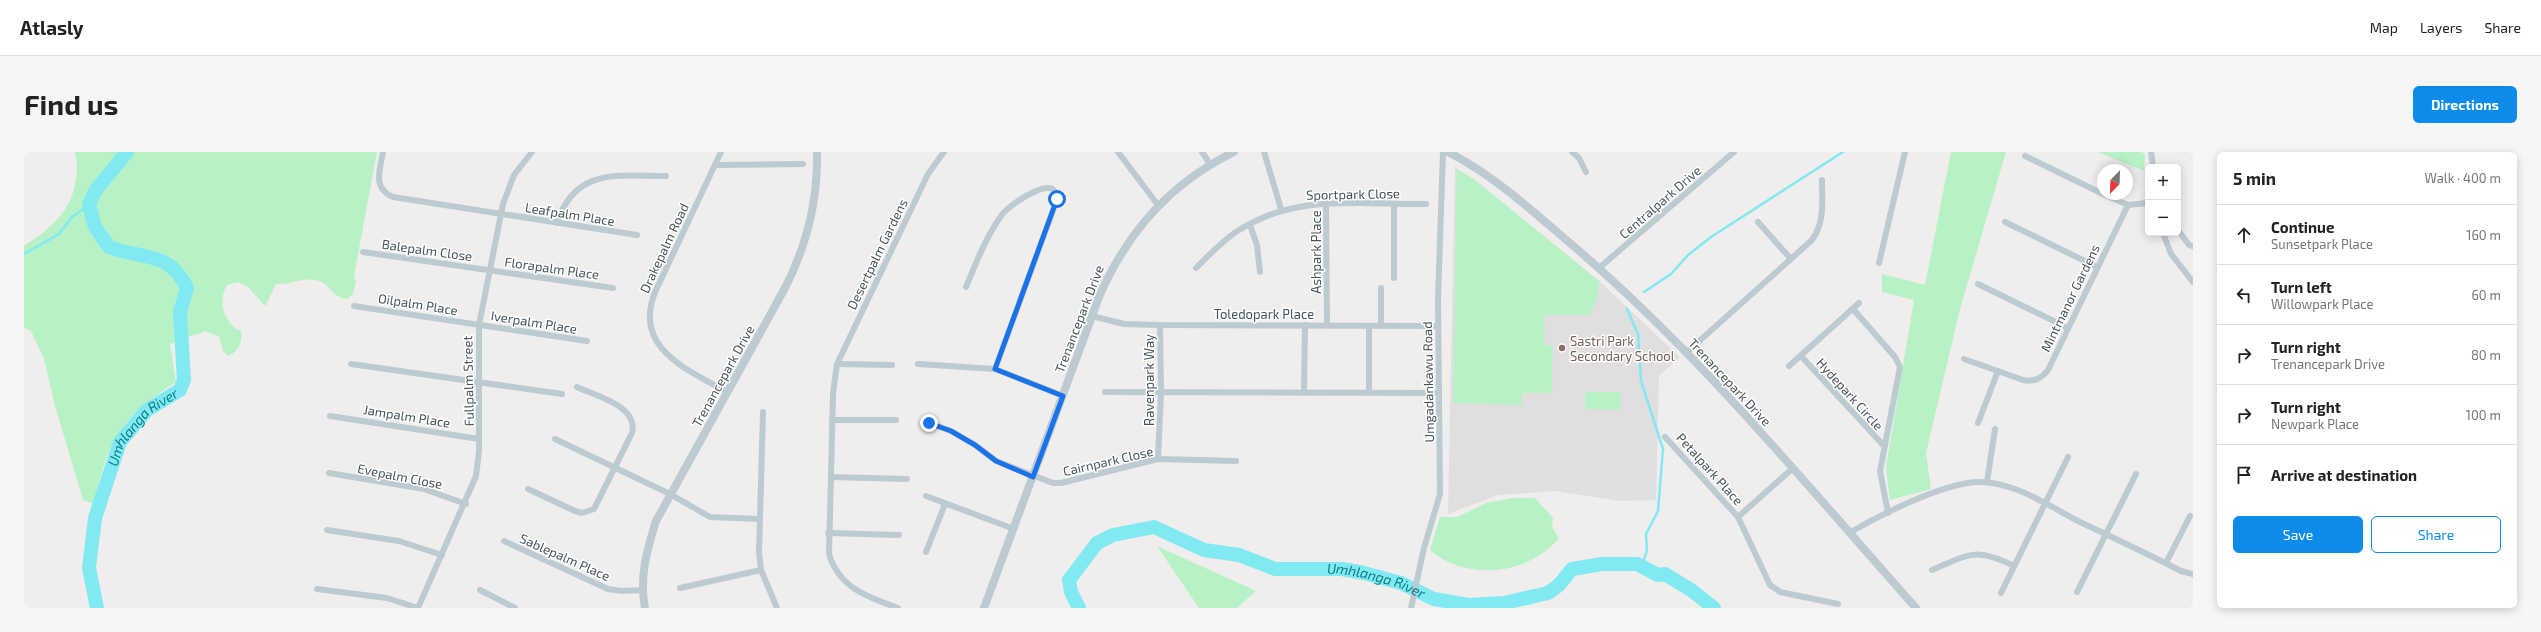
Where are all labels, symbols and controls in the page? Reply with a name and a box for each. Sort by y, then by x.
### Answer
text: Atlasly [20,16,84,39]
text: Map [2370,19,2398,36]
text: Layers [2420,19,2462,36]
text: Share [2484,19,2521,36]
button: Directions [2413,86,2517,123]
text: Find us [24,87,118,121]
street label: Centralpark Drive [1616,162,1704,242]
north arrow [2097,164,2133,200]
map controls [2145,164,2181,236]
button: + [2145,164,2181,200]
text: 5 min [2233,168,2276,188]
text: Walk · 400 m [2425,170,2501,186]
street label: Sportpark Close [1306,185,1400,203]
route start [1048,190,1066,208]
street label: Desertpalm Gardens [843,196,911,312]
street label: Leafpalm Place [524,199,616,229]
button: − [2145,200,2181,236]
street label: Drakepalm Road [636,201,692,295]
street label: Ashpark Place [1308,210,1324,294]
text: Continue [2271,218,2334,236]
icon: ahead [2233,224,2255,246]
text: 160 m [2466,227,2501,243]
street label: Balepalm Close [381,236,473,264]
text: Sunsetpark Place [2271,236,2373,252]
street label: Mintmanor Gardens [2037,242,2103,354]
street label: Florapalm Place [504,253,600,283]
street label: Trenancepark Drive [1051,263,1107,375]
text: Turn left [2271,278,2332,296]
icon: left [2233,284,2255,306]
text: 60 m [2471,287,2501,303]
street label: Oilpalm Place [377,290,459,318]
text: Willowpark Place [2271,296,2374,312]
street label: Toledopark Place [1214,306,1314,322]
street label: Iverpalm Place [490,307,578,337]
street label: Umgadankawu Road [1419,321,1437,443]
street label: Trenancepark Drive [688,322,758,430]
place label: Sastri Park Secondary School [1570,333,1675,364]
street label: Ravenpark Way [1141,334,1157,426]
street label: Fullpalm Street [459,335,477,427]
street label: Trenancepark Drive [1685,335,1775,429]
text: Turn right [2271,338,2341,356]
marker: Sastri Park Secondary School [1557,343,1567,353]
icon: right [2233,344,2255,366]
text: 80 m [2471,347,2501,363]
street label: Hydepark Circle [1813,354,1887,434]
text: Trenancepark Drive [2271,356,2385,372]
water label: Umhlanga River [104,384,181,468]
text: Turn right [2271,398,2341,416]
street label: Jampalm Place [362,401,452,431]
icon: right [2233,404,2255,426]
text: 100 m [2466,407,2501,423]
route end [920,414,938,432]
text: Newpark Place [2271,416,2359,432]
street label: Petalpark Place [1673,430,1747,508]
street label: Cairnpark Close [1061,443,1155,479]
street label: Evepalm Close [356,460,444,492]
icon: arrive [2233,464,2255,486]
text: Arrive at destination [2271,466,2417,484]
button: Save [2233,516,2363,553]
button: Share [2371,516,2501,553]
street label: Sablepalm Place [517,530,613,584]
water label: Umhlanga River [1327,559,1429,602]

